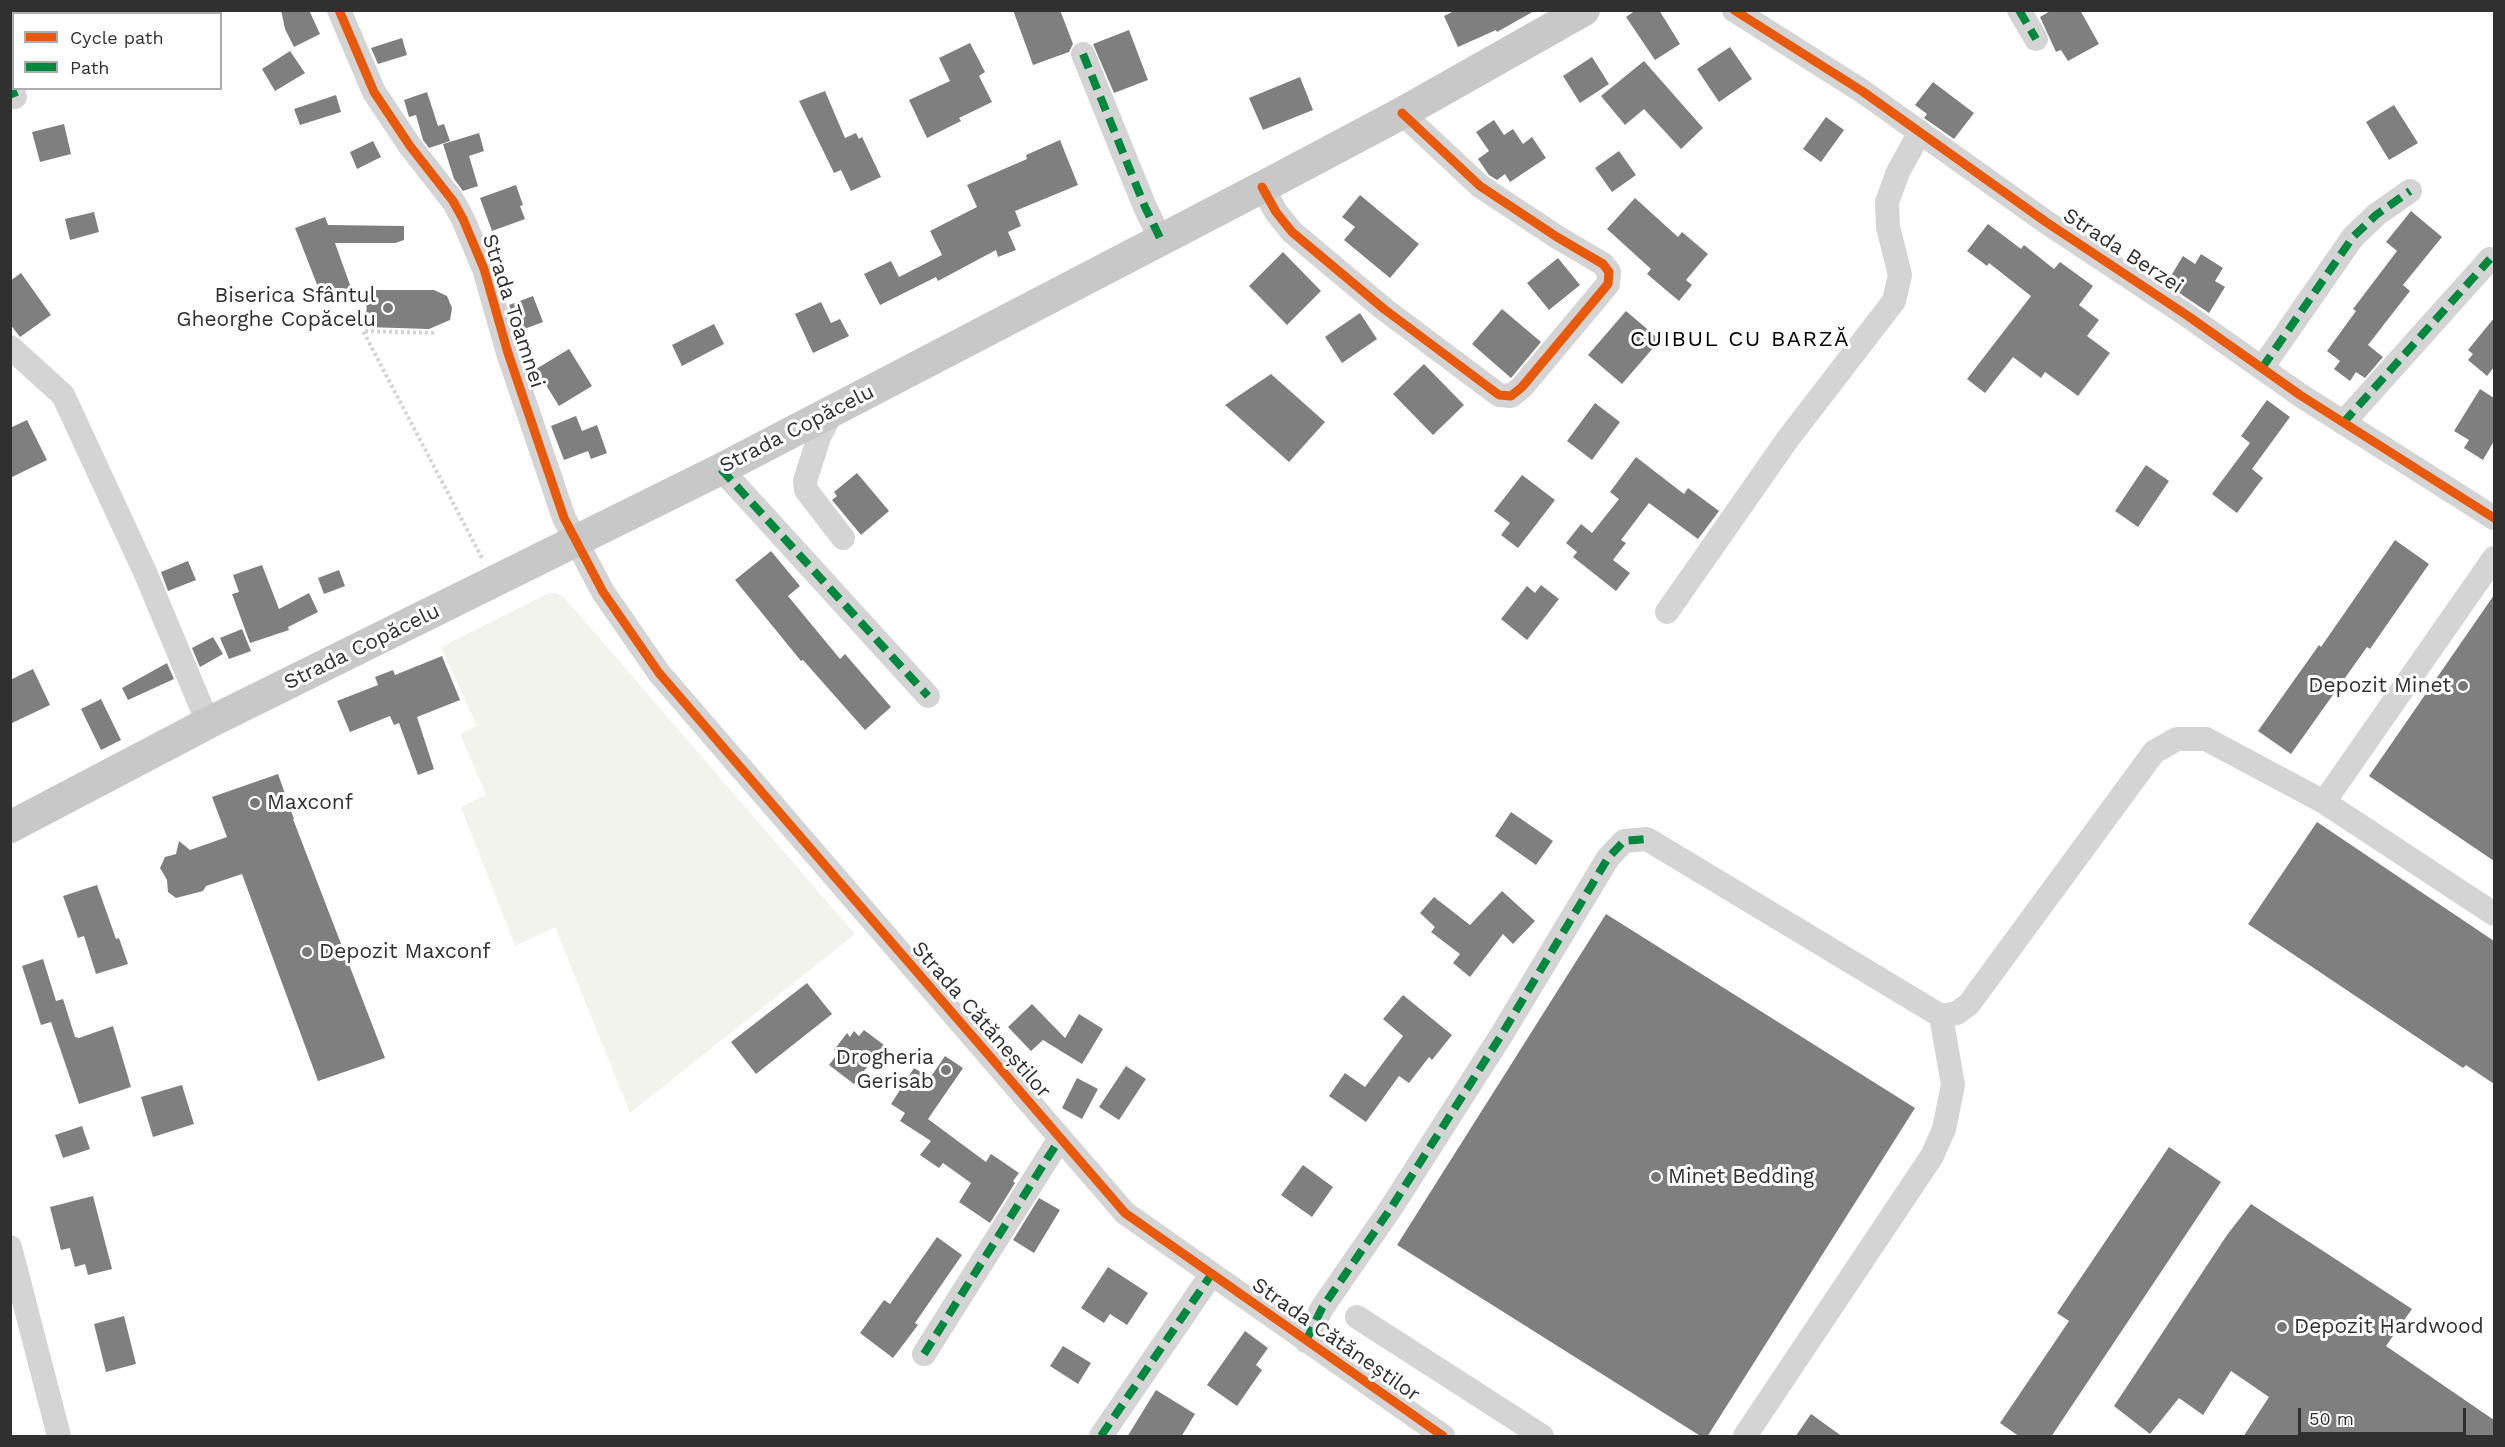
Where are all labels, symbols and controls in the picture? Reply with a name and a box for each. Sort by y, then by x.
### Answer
legend [12,12,222,90]
text: Cycle path [70,27,164,48]
text: Path [70,57,110,78]
street label: Strada Berzei [2058,203,2188,299]
street label: Strada Toamnei [476,231,550,391]
place label: Biserica Sfântul Gheorghe Copăcelu [176,283,376,333]
marker: Biserica Sfântul Gheorghe Copăcelu [381,301,395,315]
district label: CUIBUL CU BARZĂ [1630,327,1850,353]
street label: Strada Copăcelu [716,379,878,479]
street label: Strada Copăcelu [280,598,444,696]
place label: Depozit Minet [2308,673,2451,699]
marker: Depozit Minet [2456,679,2470,693]
place label: Maxconf [267,790,353,816]
marker: Maxconf [248,796,262,810]
street label: Strada Cătăneștilor [906,937,1056,1103]
place label: Depozit Maxconf [319,939,491,965]
marker: Depozit Maxconf [300,945,314,959]
place label: Drogheria Gerisab [836,1045,934,1095]
marker: Drogheria Gerisab [939,1063,953,1077]
place label: Minet Bedding [1668,1164,1814,1190]
marker: Minet Bedding [1649,1170,1663,1184]
street label: Strada Cătăneștilor [1247,1273,1425,1407]
place label: Depozit Hardwood [2294,1314,2484,1340]
marker: Depozit Hardwood [2275,1320,2289,1334]
scale bar [2301,1396,2469,1434]
text: 50 m [2309,1408,2354,1429]

